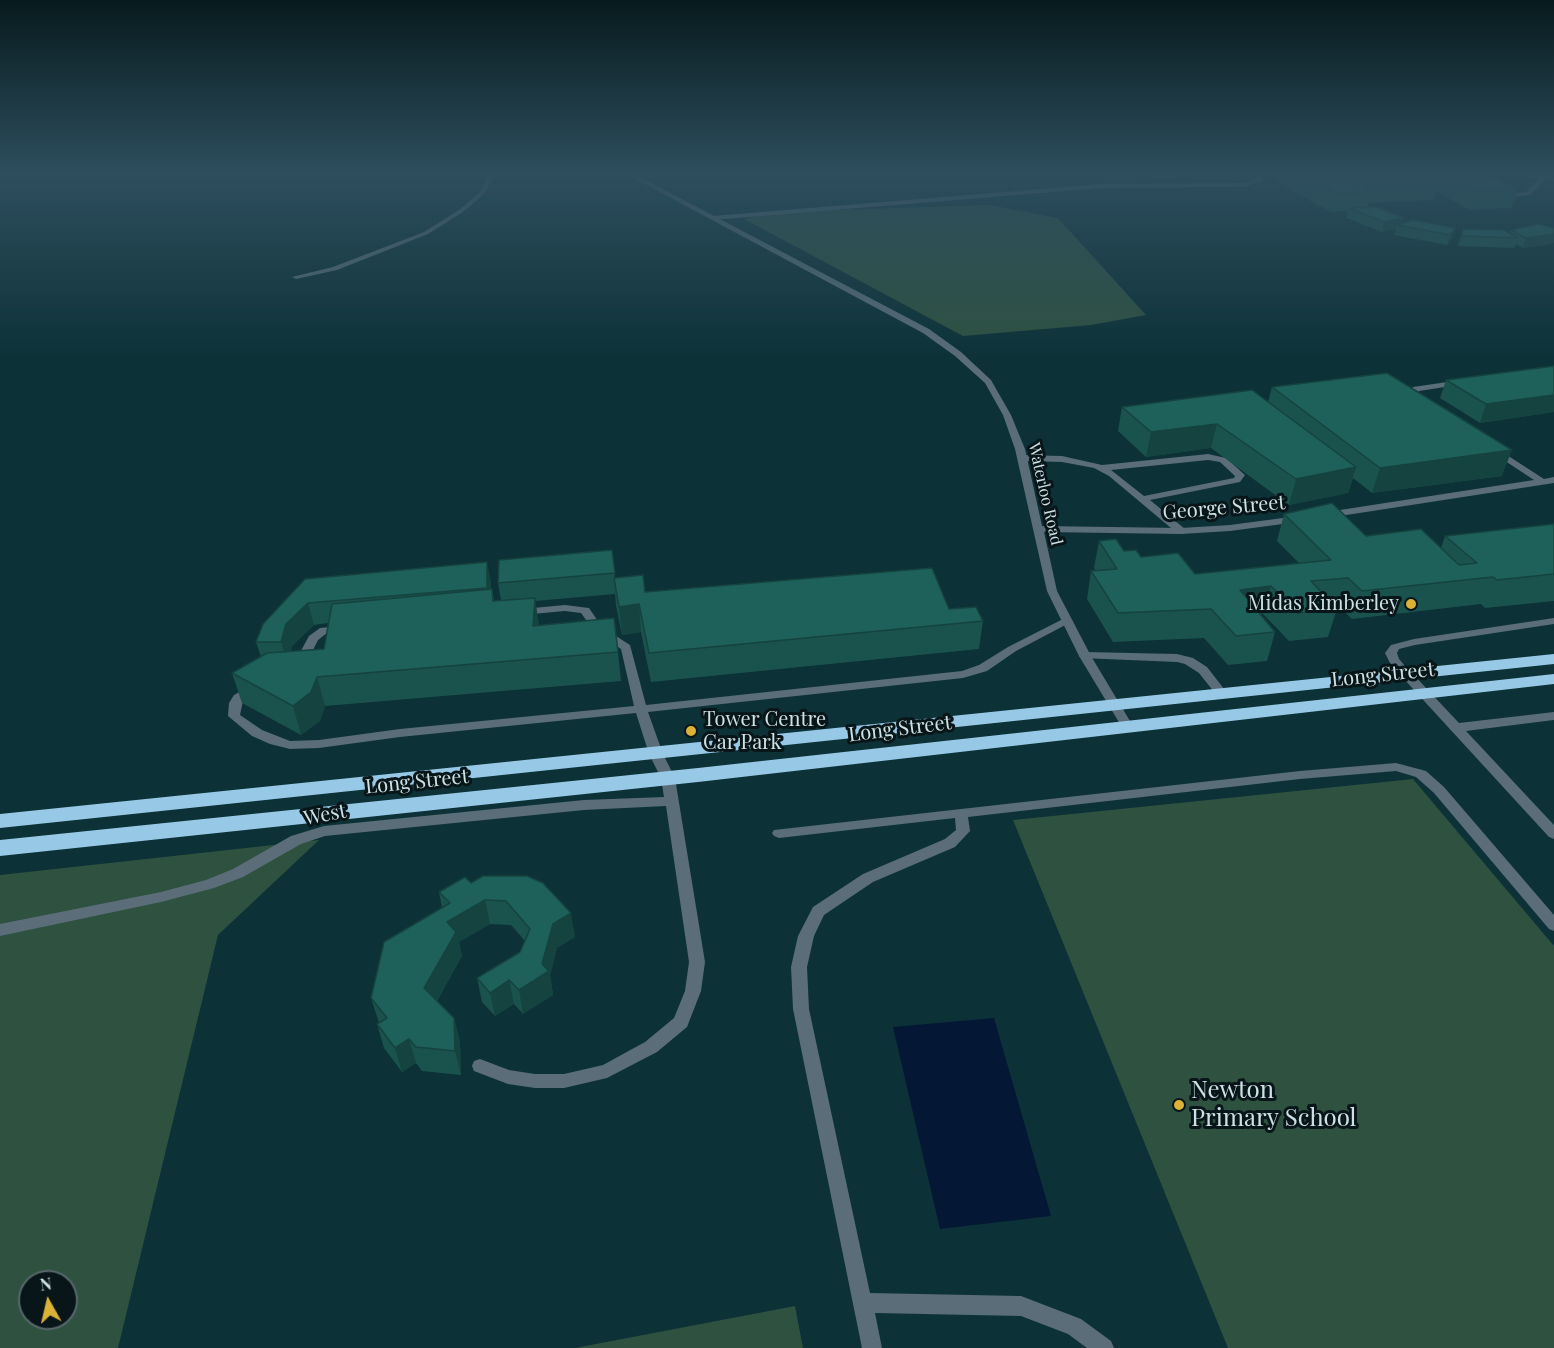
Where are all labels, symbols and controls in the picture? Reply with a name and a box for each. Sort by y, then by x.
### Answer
street label: Waterloo Road [1024,441,1066,547]
street label: George Street [1162,491,1286,525]
place label: Midas Kimberley [1248,592,1399,616]
marker: Midas Kimberley [1404,597,1418,611]
street label: Long Street [1330,658,1436,692]
place label: Tower Centre Car Park [703,708,826,755]
street label: Long Street [847,711,953,747]
marker: Tower Centre Car Park [684,724,698,738]
street label: Long Street [364,765,470,799]
street label: West [302,799,348,831]
place label: Newton Primary School [1191,1077,1356,1133]
marker: Newton Primary School [1172,1098,1186,1112]
north arrow [18,1270,78,1330]
text: N [39,1272,53,1295]

